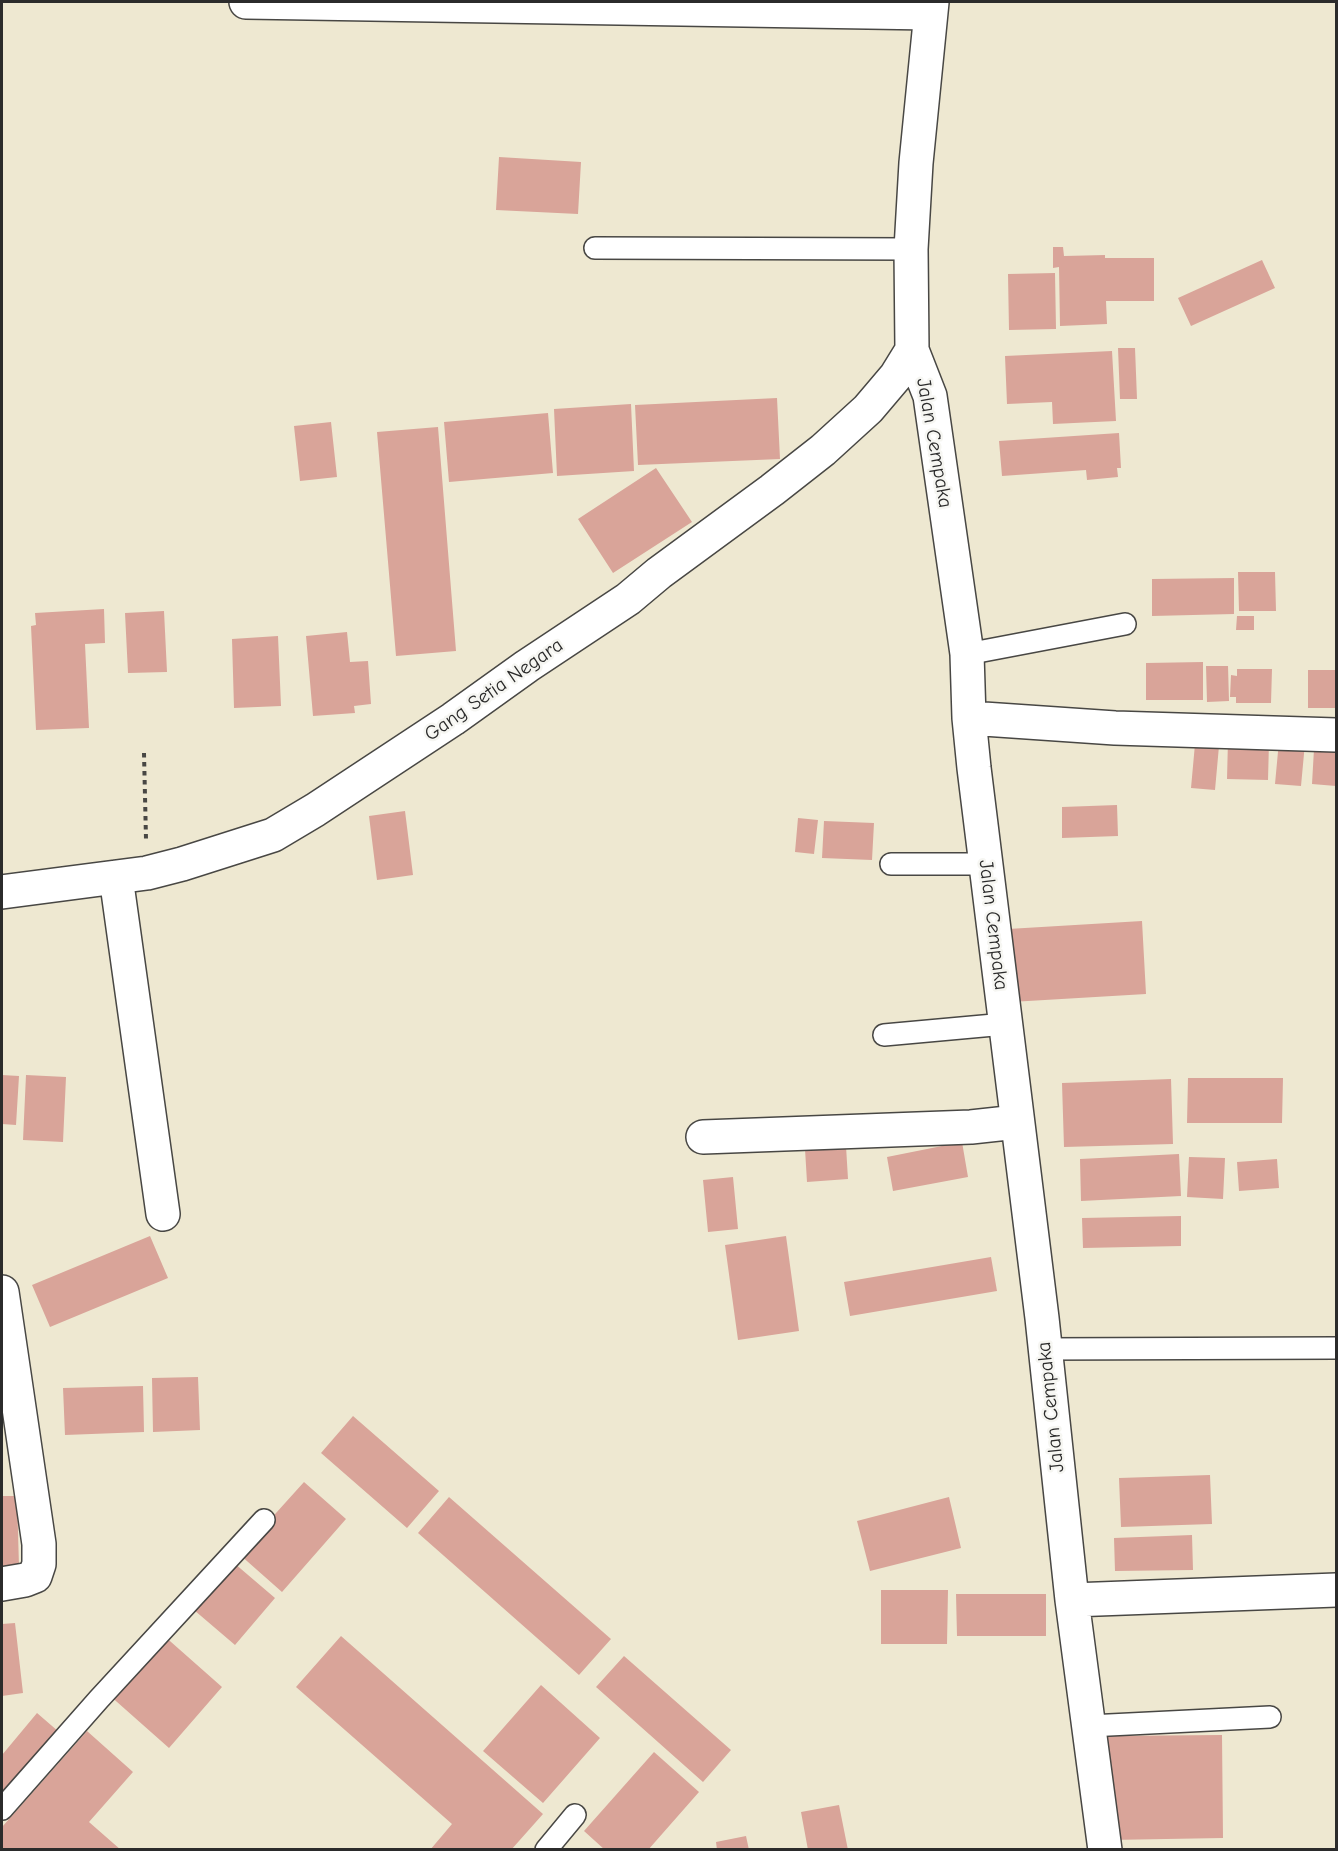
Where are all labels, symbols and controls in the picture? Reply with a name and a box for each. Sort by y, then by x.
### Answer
street label: Jalan Cempaka [911,376,957,510]
street label: Gang Setia Negara [420,633,568,747]
street label: Jalan Cempaka [973,858,1013,992]
street label: Jalan Cempaka [1032,1340,1070,1474]

